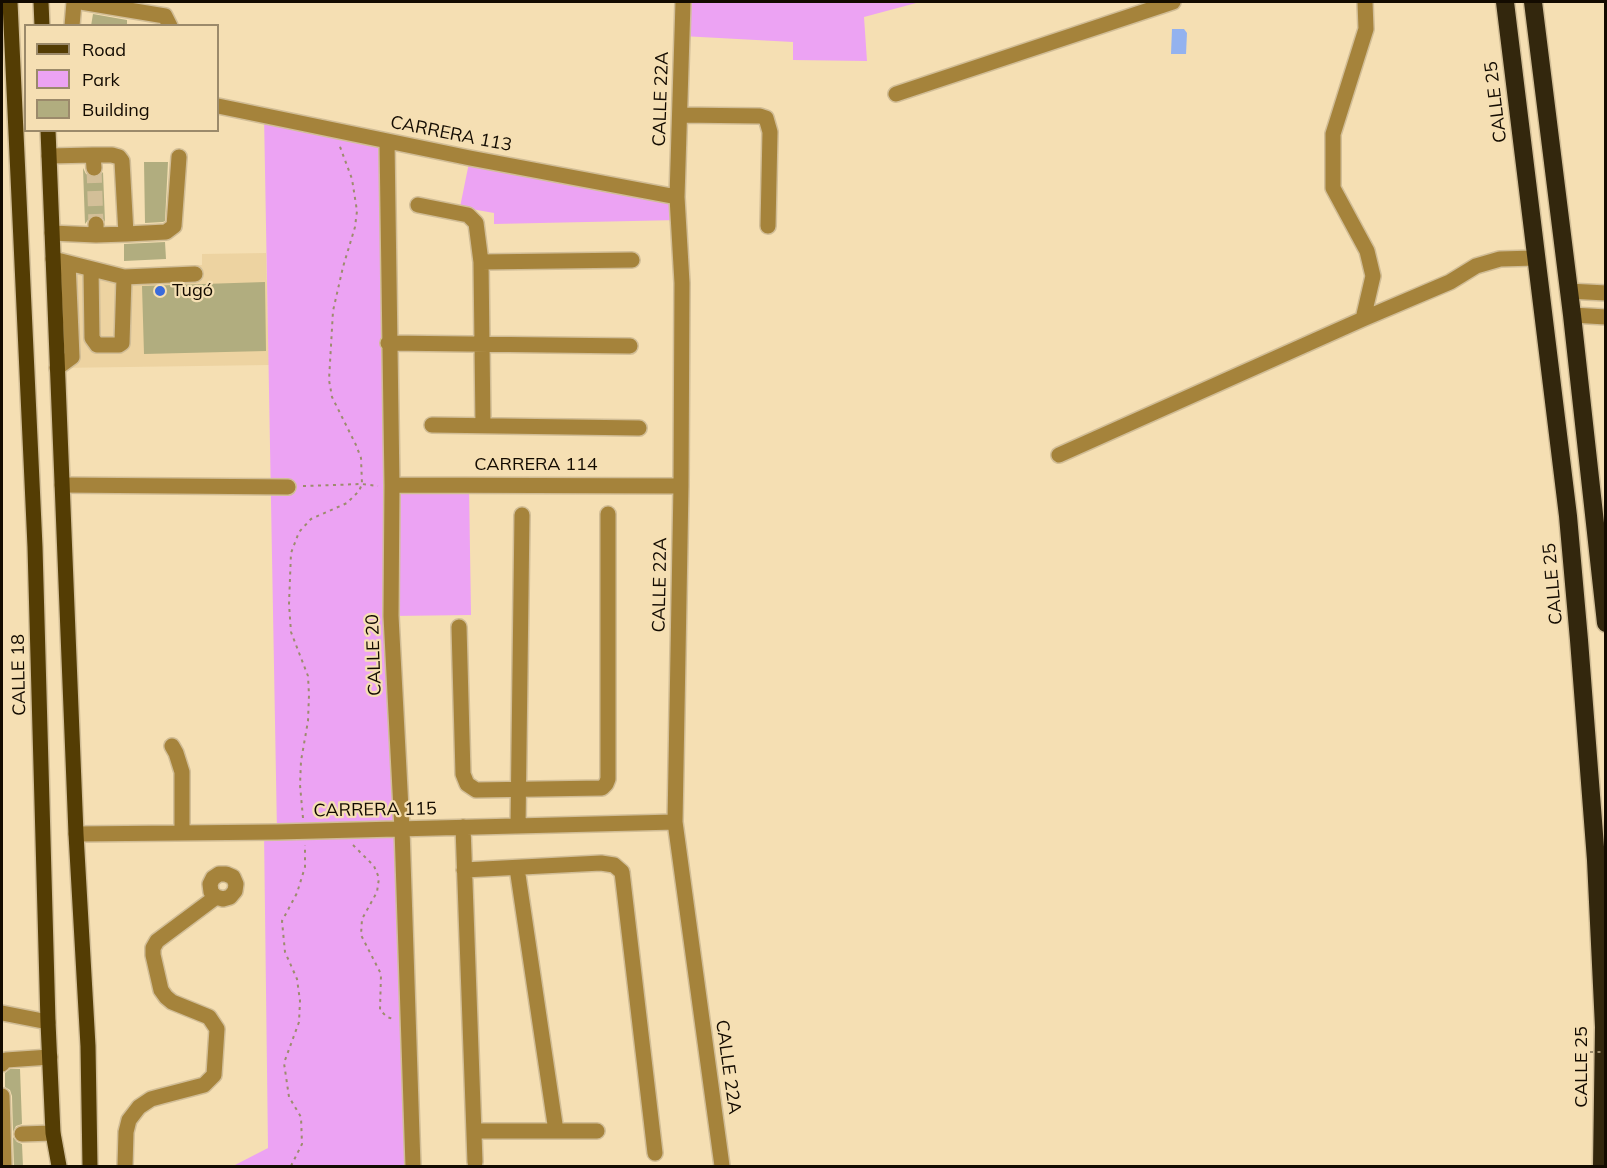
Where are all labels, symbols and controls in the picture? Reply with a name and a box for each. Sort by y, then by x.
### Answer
legend [24,24,219,132]
text: Road [82,38,126,61]
street label: CALLE 22A [649,51,673,147]
street label: CALLE 25 [1480,60,1512,144]
text: Park [82,68,120,91]
text: Building [82,98,150,121]
street label: CARRERA 113 [388,112,514,156]
place label: Tugó [172,280,213,302]
marker: Tugó [153,284,167,298]
street label: CARRERA 114 [474,454,598,476]
street label: CALLE 22A [648,537,672,633]
street label: CALLE 25 [1539,542,1567,626]
street label: CALLE 20 [362,614,386,696]
street label: CALLE 18 [7,634,31,716]
street label: CARRERA 115 [313,798,437,822]
street label: CALLE 22A [711,1018,745,1116]
street label: CALLE 25 [1571,1026,1593,1108]

